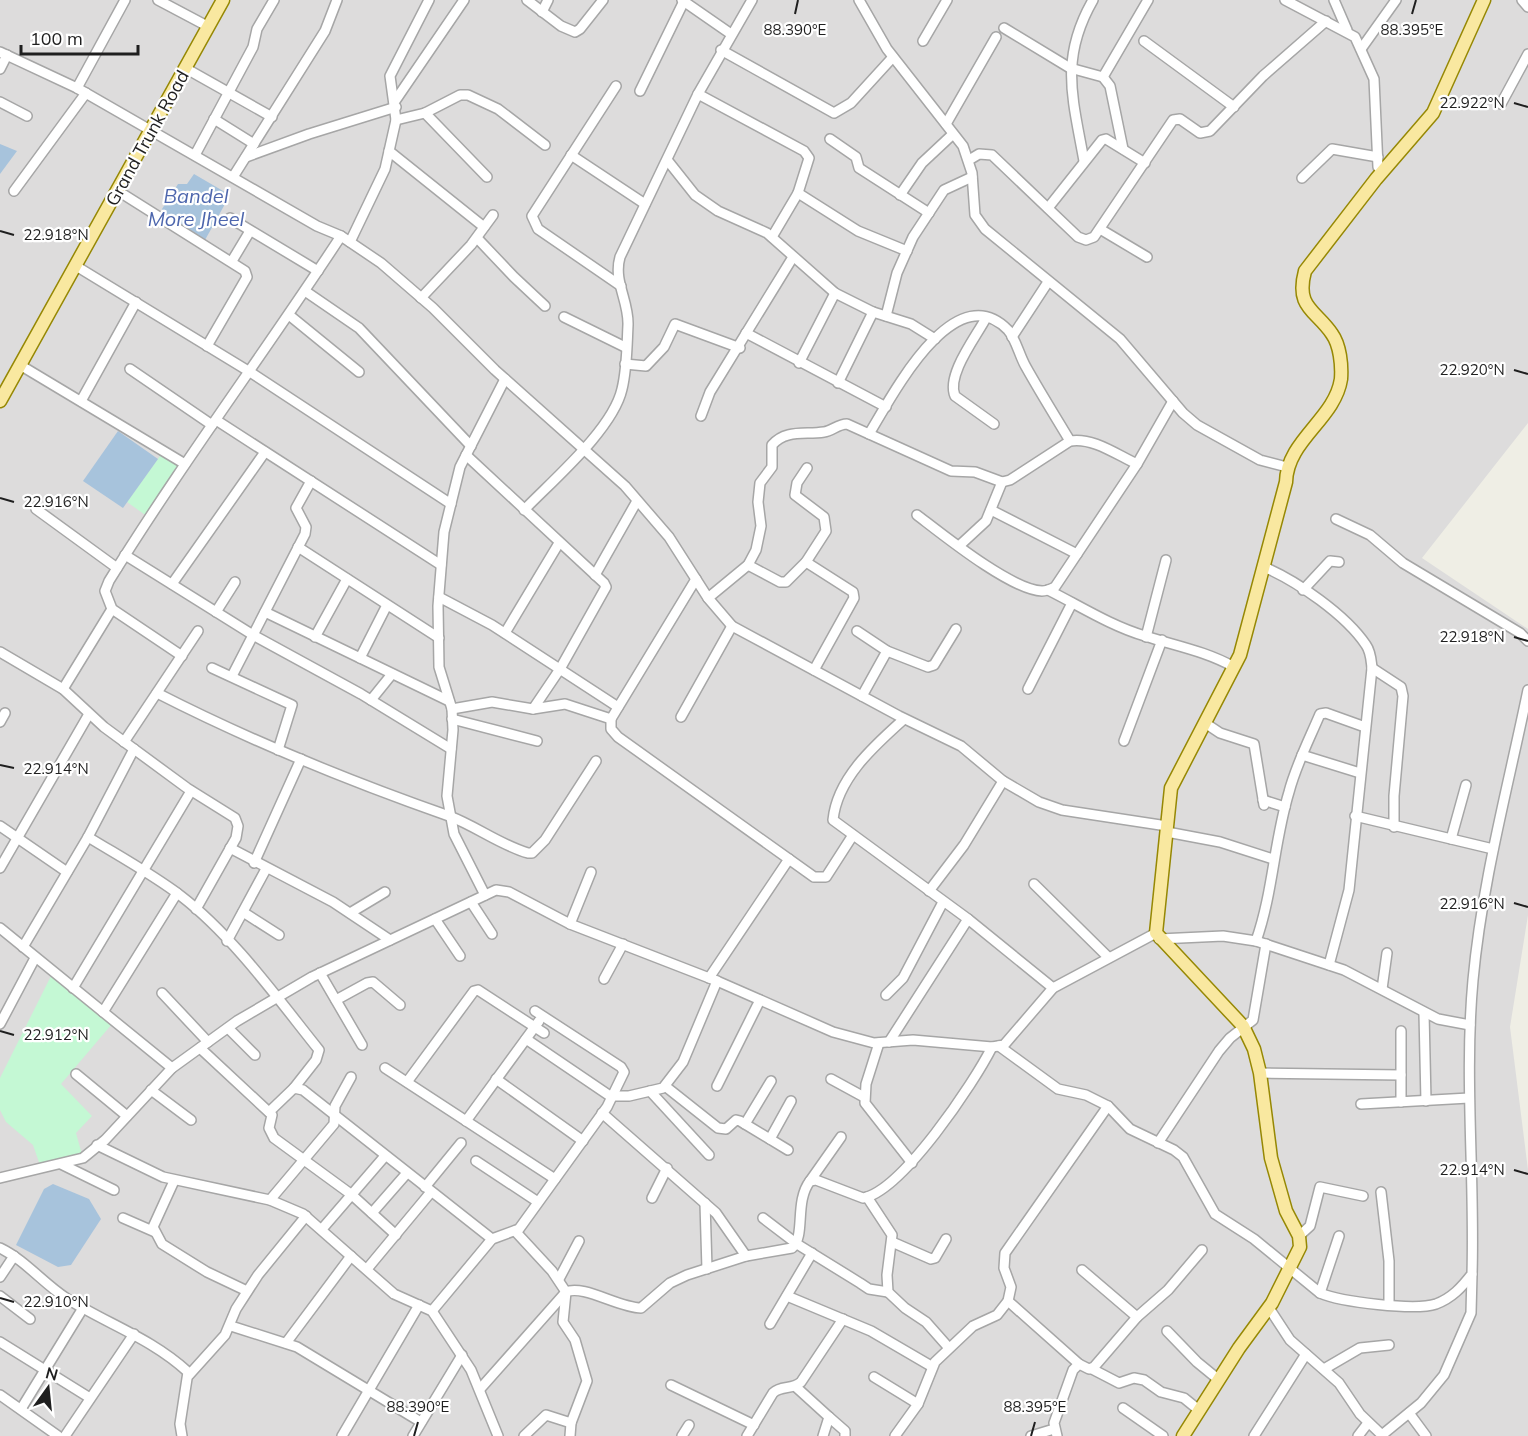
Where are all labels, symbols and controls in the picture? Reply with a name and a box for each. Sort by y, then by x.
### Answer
scale bar [21,18,138,56]
text: 88.390°E [764,20,827,39]
text: 88.395°E [1381,20,1444,39]
text: 100 m [30,27,83,50]
street label: Grand Trunk Road [100,66,194,210]
text: 22.922°N [1439,93,1505,112]
water label: Bandel More Jheel [148,183,245,231]
text: 22.918°N [23,225,89,244]
text: 22.920°N [1439,360,1505,379]
text: 22.916°N [23,492,89,511]
text: 22.918°N [1439,627,1505,646]
text: 22.914°N [23,759,89,778]
text: 22.916°N [1439,894,1505,913]
text: 22.912°N [23,1025,89,1044]
text: 22.914°N [1439,1160,1505,1179]
text: 22.910°N [23,1292,89,1311]
north arrow [18,1358,78,1418]
text: N [43,1362,60,1385]
text: 88.390°E [387,1397,450,1416]
text: 88.395°E [1004,1397,1067,1416]

